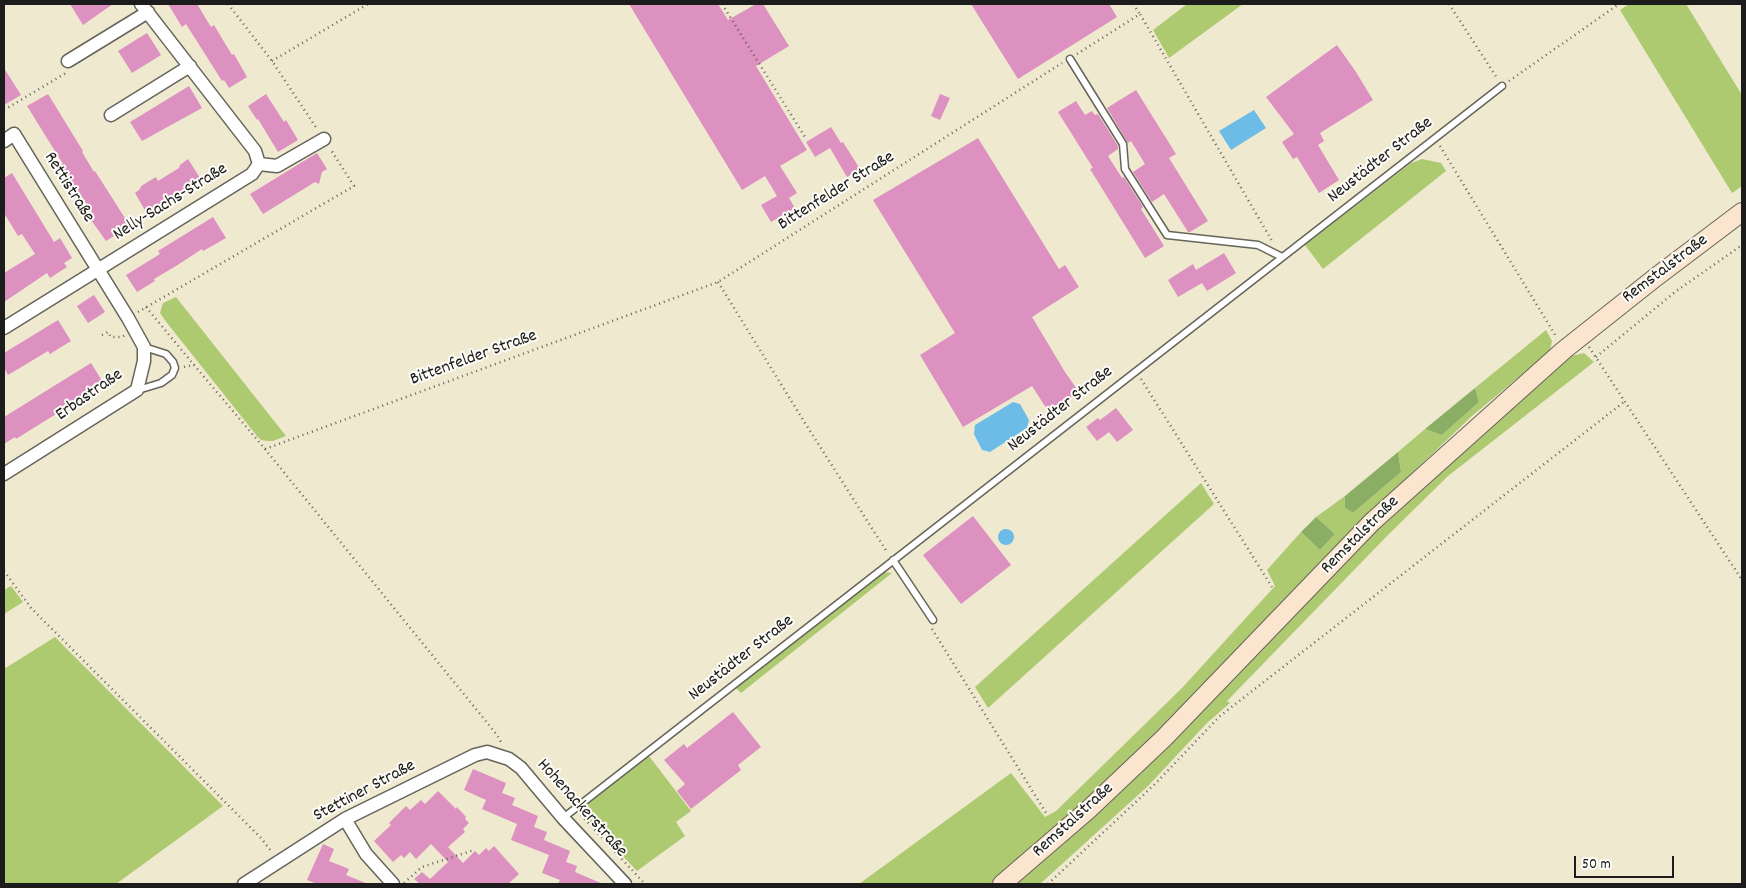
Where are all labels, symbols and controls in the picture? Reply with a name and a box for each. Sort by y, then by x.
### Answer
street label: Neustädter Straße [1324,113,1438,209]
street label: Bittenfelder Straße [775,148,899,236]
street label: Rettistraße [38,149,98,227]
street label: Nelly-Sachs-Straße [110,159,232,247]
street label: Remstalstraße [1619,231,1713,309]
street label: Bittenfelder Straße [408,326,540,392]
street label: Neustädter Straße [1004,362,1118,458]
street label: Erbastraße [52,365,128,427]
street label: Remstalstraße [1317,492,1405,580]
street label: Neustädter Straße [685,611,799,707]
street label: Hohenackerstraße [531,755,631,863]
street label: Stettiner Straße [310,756,420,828]
street label: Remstalstraße [1029,779,1119,863]
scale bar [1576,846,1676,878]
text: 50 m [1582,854,1611,876]

